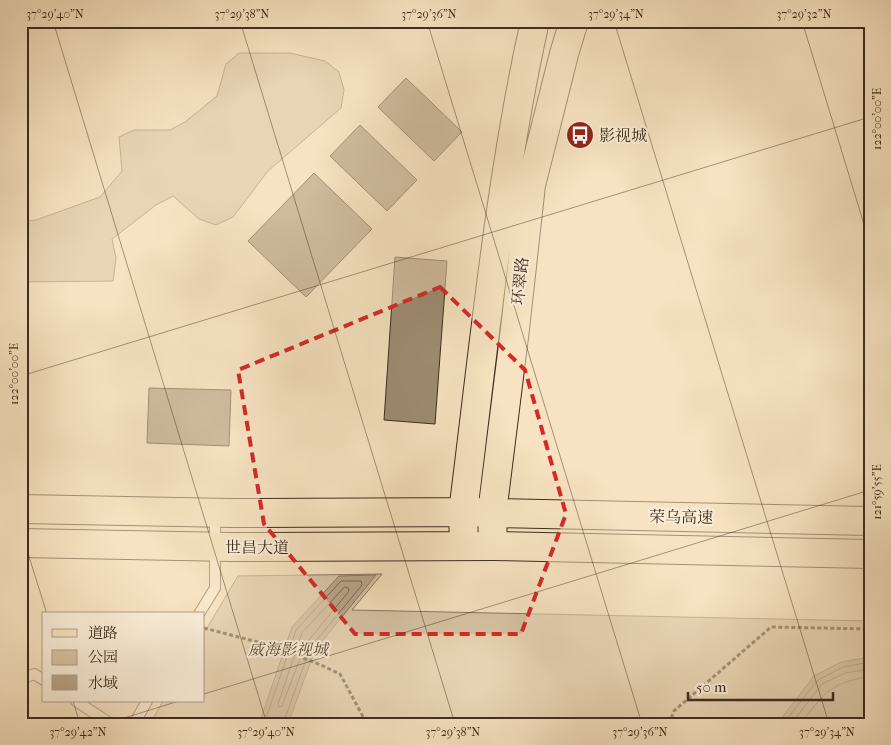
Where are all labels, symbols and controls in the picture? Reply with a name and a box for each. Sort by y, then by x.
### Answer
text: 37°29'40"N [26,7,84,21]
text: 37°29'38"N [215,7,269,21]
text: 37°29'36"N [401,7,457,21]
text: 37°29'34"N [588,7,644,21]
text: 37°29'32"N [777,7,831,21]
text: 122°00'00"E [870,88,884,150]
bus stop icon: 影视城 [565,120,595,150]
place label: 影视城 [599,126,647,145]
street label: 环翠路 [508,256,532,306]
text: 122°00'00"E [7,343,21,405]
text: 121°59'55"E [870,464,884,520]
street label: 荣乌高速 [649,507,713,527]
street label: 世昌大道 [225,538,289,557]
legend [42,612,205,702]
text: 道路 [88,624,118,642]
park label: 威海影视城 [248,640,330,659]
text: 公园 [88,648,118,666]
scale bar [688,670,834,702]
text: 水域 [88,674,118,692]
text: 50 m [696,678,727,696]
text: 37°29'42"N [49,725,107,739]
text: 37°29'40"N [237,725,295,739]
text: 37°29'38"N [426,725,480,739]
text: 37°29'36"N [612,725,668,739]
text: 37°29'34"N [799,725,855,739]

